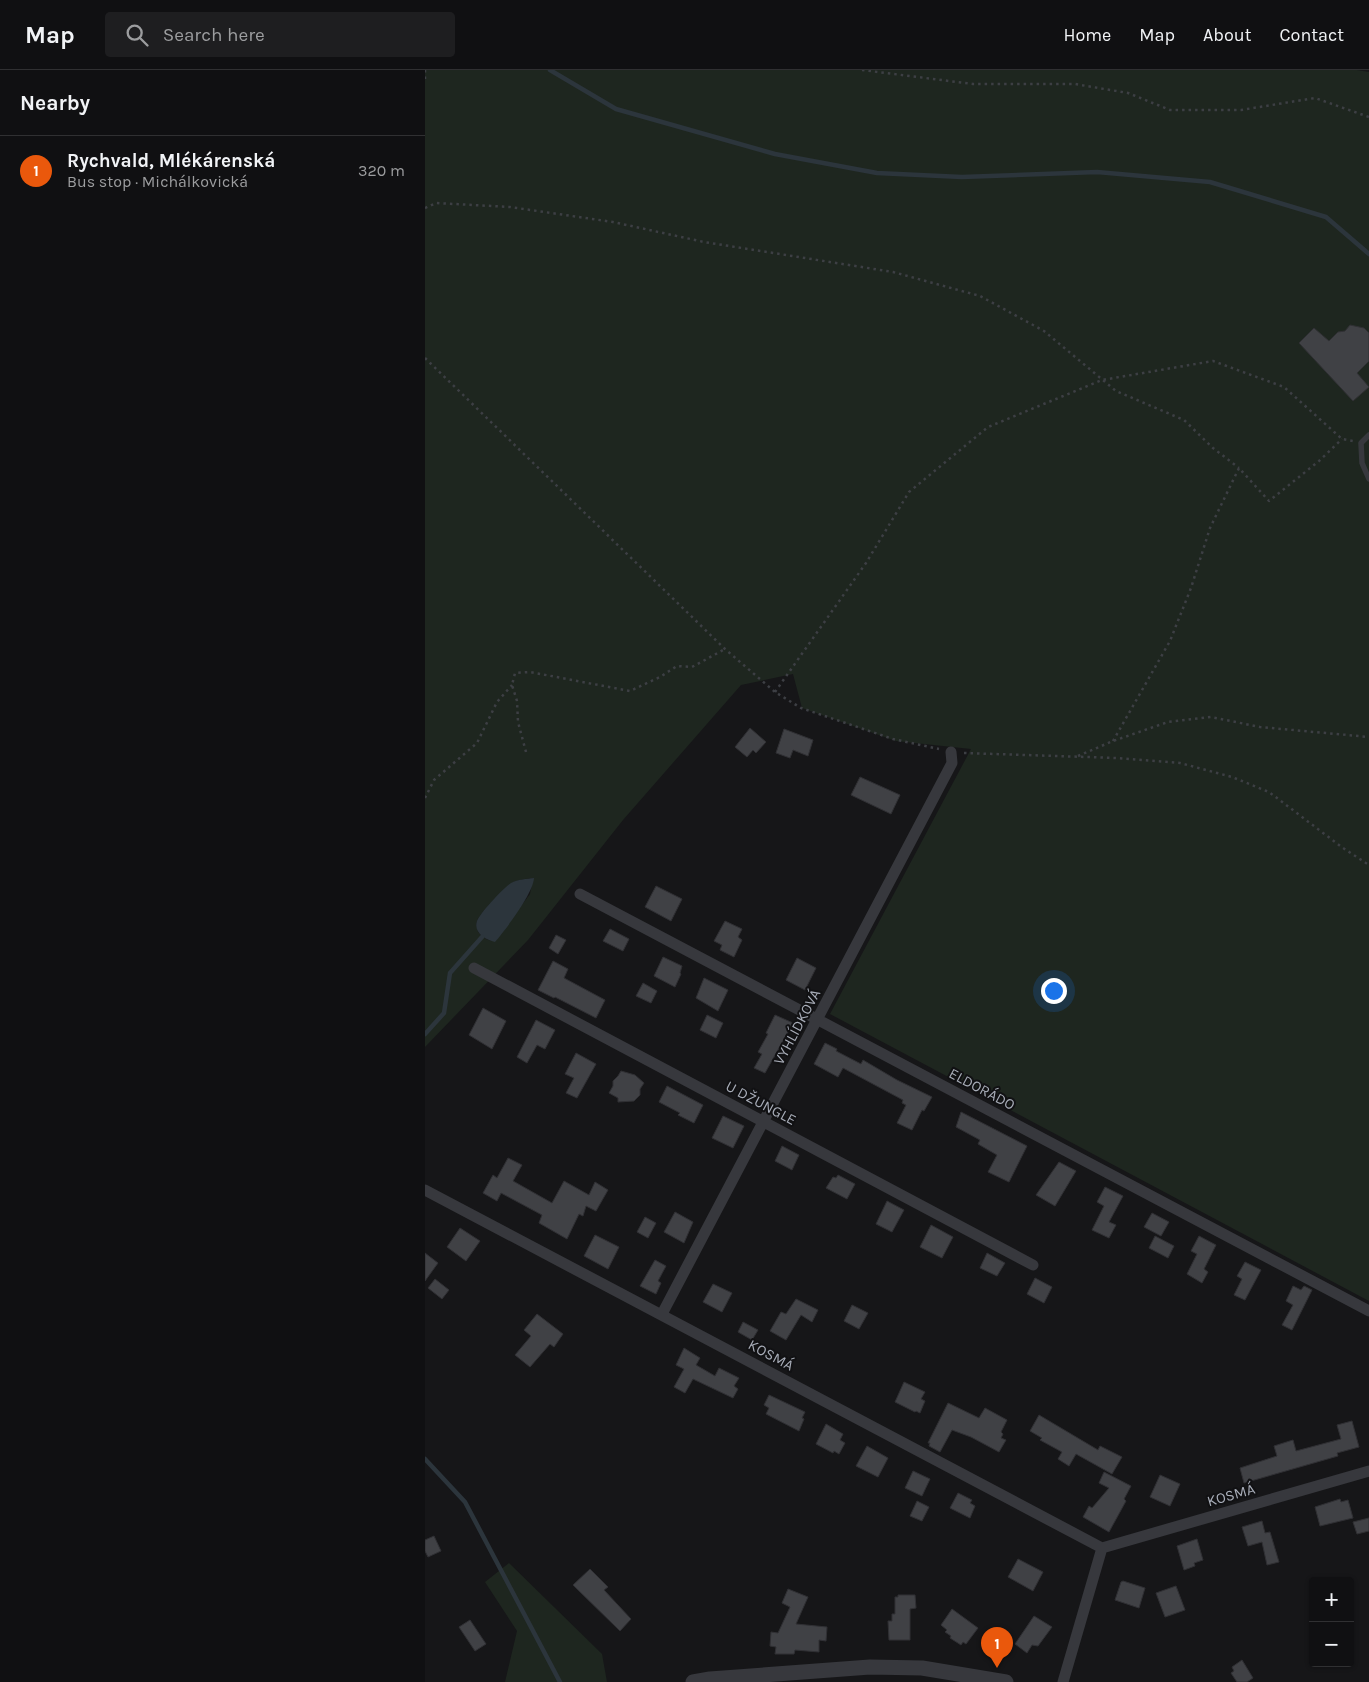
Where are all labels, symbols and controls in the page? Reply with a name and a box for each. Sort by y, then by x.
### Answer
search box [105,12,455,57]
text: Map [25,21,75,49]
icon: search [123,21,151,49]
text: Search here [163,24,265,46]
text: Home [1063,24,1111,46]
text: Map [1139,24,1175,46]
text: About [1203,24,1252,46]
text: Contact [1280,24,1344,46]
text: Nearby [20,91,90,115]
text: Rychvald, Mlékárenská [67,150,275,172]
text: 1 [33,161,39,180]
text: 320 m [358,161,405,180]
text: Bus stop · Michálkovická [67,172,248,191]
your location [1041,978,1067,1004]
street label: VYHLÍDKOVÁ [770,986,825,1068]
street label: ELDORÁDO [946,1064,1018,1114]
street label: U DŽUNGLE [723,1077,799,1129]
street label: KOSMÁ [745,1336,797,1375]
street label: KOSMÁ [1205,1479,1257,1510]
map controls [1309,1577,1354,1667]
button: + [1309,1577,1354,1622]
button: − [1309,1622,1354,1667]
pin: 1 [981,1627,1013,1668]

